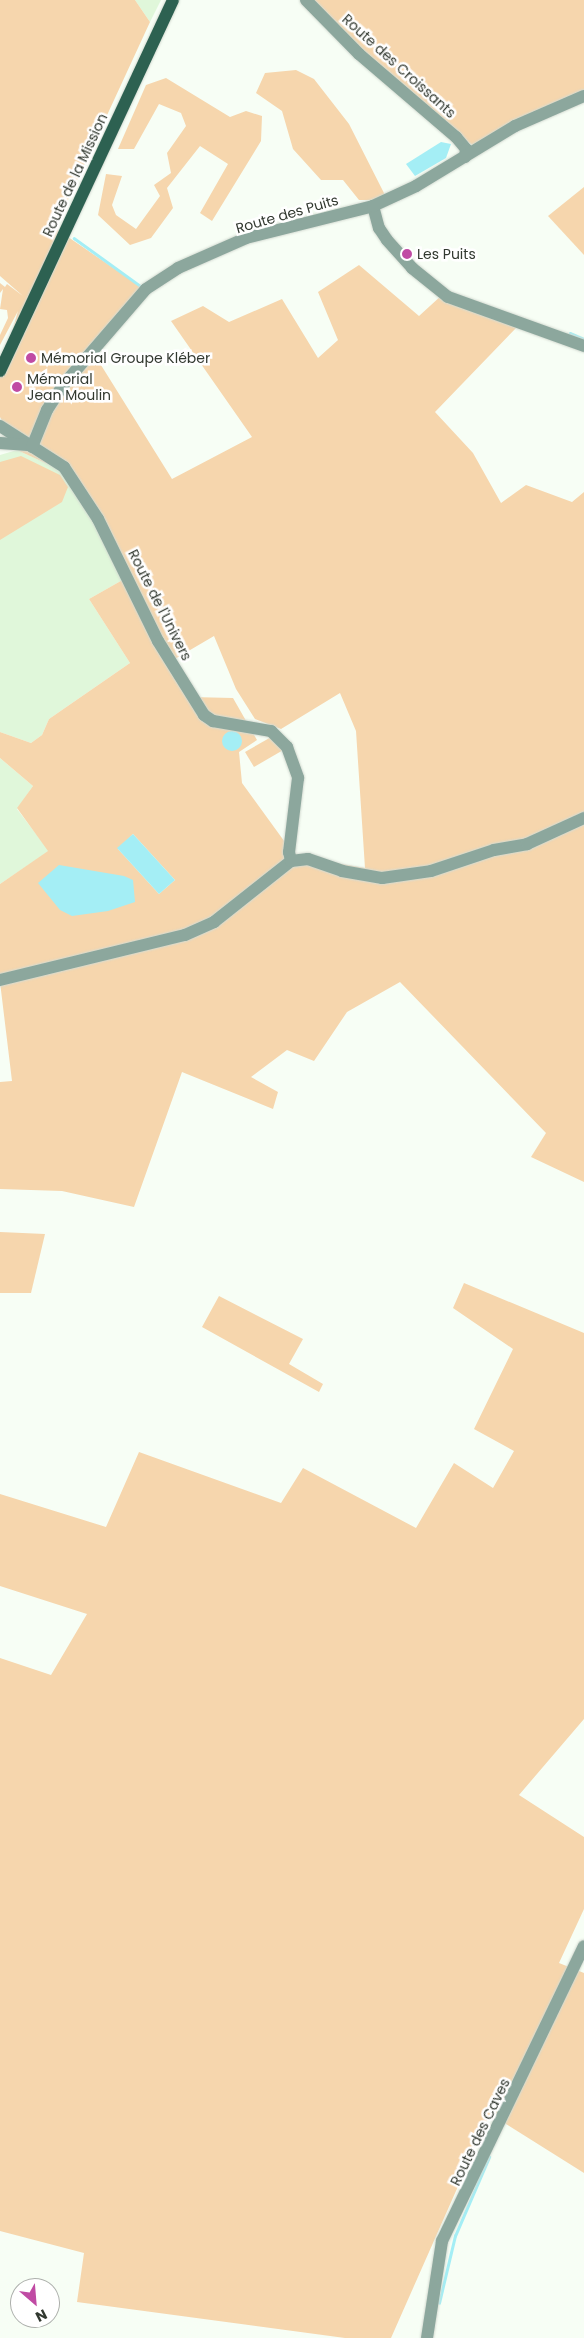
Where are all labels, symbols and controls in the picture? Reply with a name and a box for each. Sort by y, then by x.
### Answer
street label: Route des Croissants [339,11,459,121]
street label: Route de la Mission [39,111,111,239]
street label: Route des Puits [234,191,340,237]
place label: Les Puits [417,246,476,262]
marker: Les Puits [401,248,413,260]
place label: Mémorial Groupe Kléber [41,350,210,366]
marker: Mémorial Groupe Kléber [25,352,37,364]
place label: Mémorial Jean Moulin [27,371,111,404]
marker: Mémorial Jean Moulin [11,381,23,393]
street label: Route de l'Univers [125,547,195,663]
street label: Route des Caves [447,2076,513,2188]
north arrow [10,2278,60,2328]
text: N [32,2304,51,2327]

